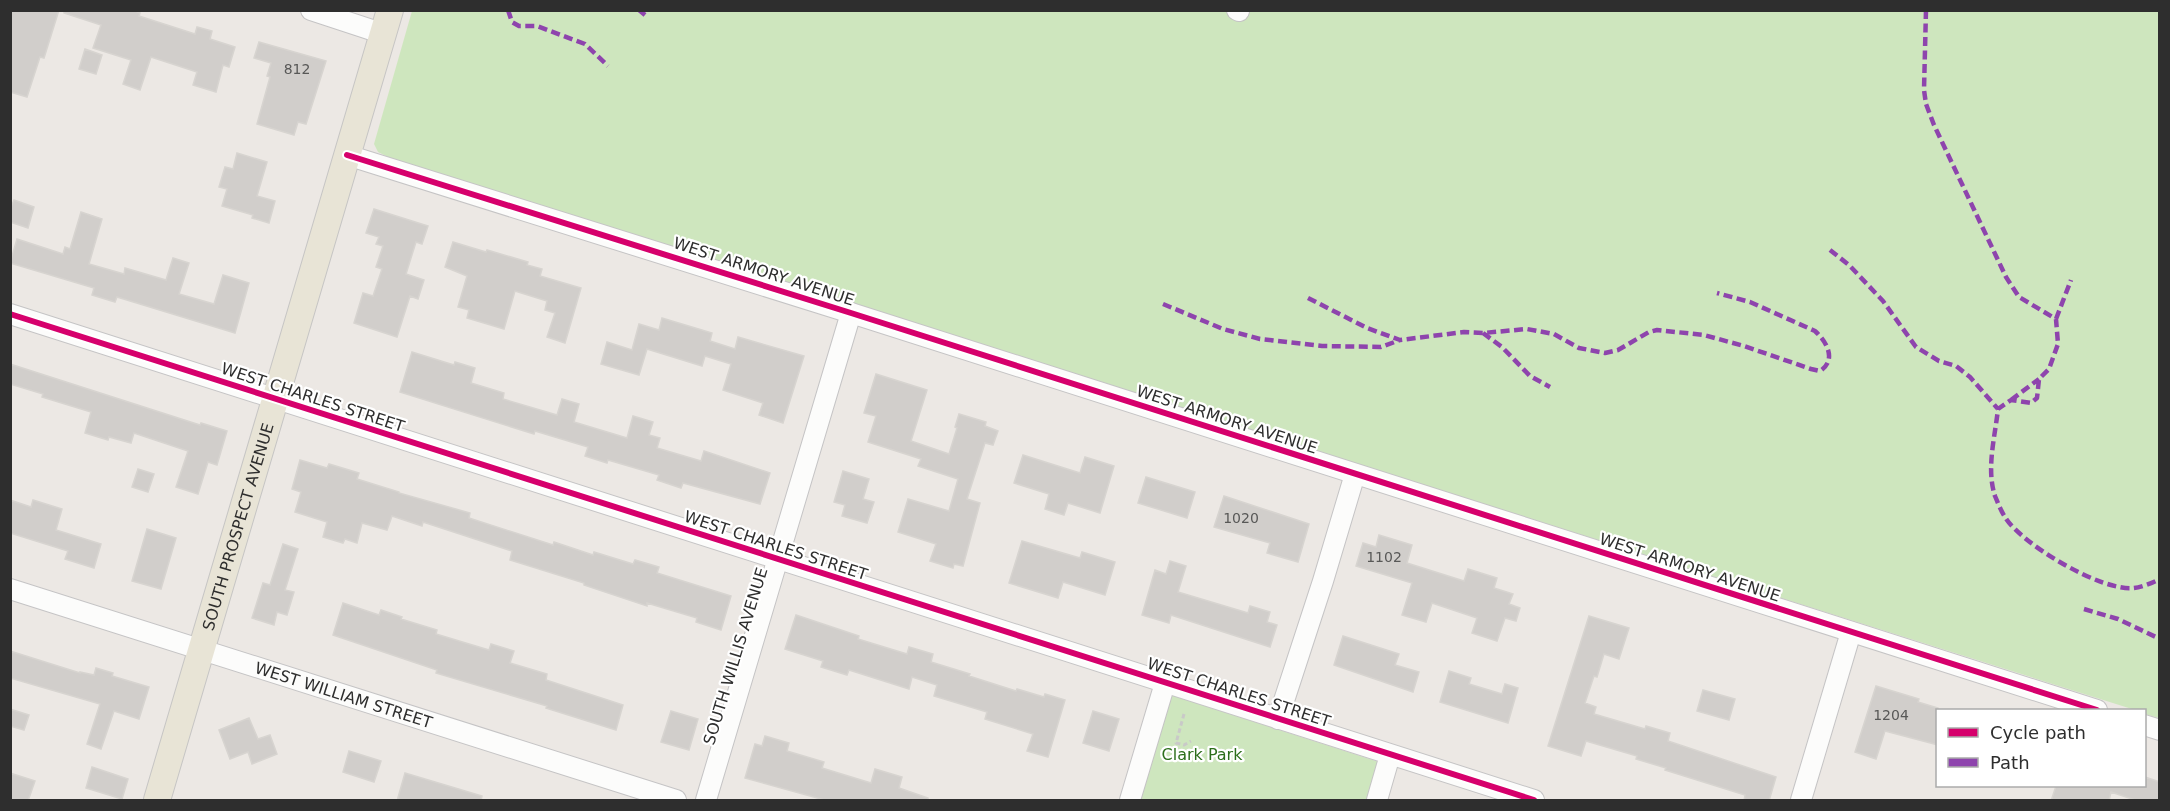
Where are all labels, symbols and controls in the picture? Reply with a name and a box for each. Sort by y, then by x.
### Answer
house number: 812 [284,61,310,77]
street label: WEST ARMORY AVENUE [671,233,857,310]
street label: WEST CHARLES STREET [219,359,407,436]
street label: WEST ARMORY AVENUE [1134,381,1320,458]
street label: SOUTH PROSPECT AVENUE [199,421,278,633]
street label: WEST CHARLES STREET [682,507,870,584]
house number: 1020 [1223,510,1259,526]
street label: WEST ARMORY AVENUE [1597,529,1783,606]
house number: 1102 [1366,549,1402,565]
street label: SOUTH WILLIS AVENUE [699,565,772,747]
street label: WEST CHARLES STREET [1145,654,1333,731]
street label: WEST WILLIAM STREET [252,658,435,732]
house number: 1204 [1873,707,1909,723]
legend [1936,709,2146,787]
text: Cycle path [1990,722,2086,743]
park label: Clark Park [1162,745,1243,764]
text: Path [1990,752,2030,773]

